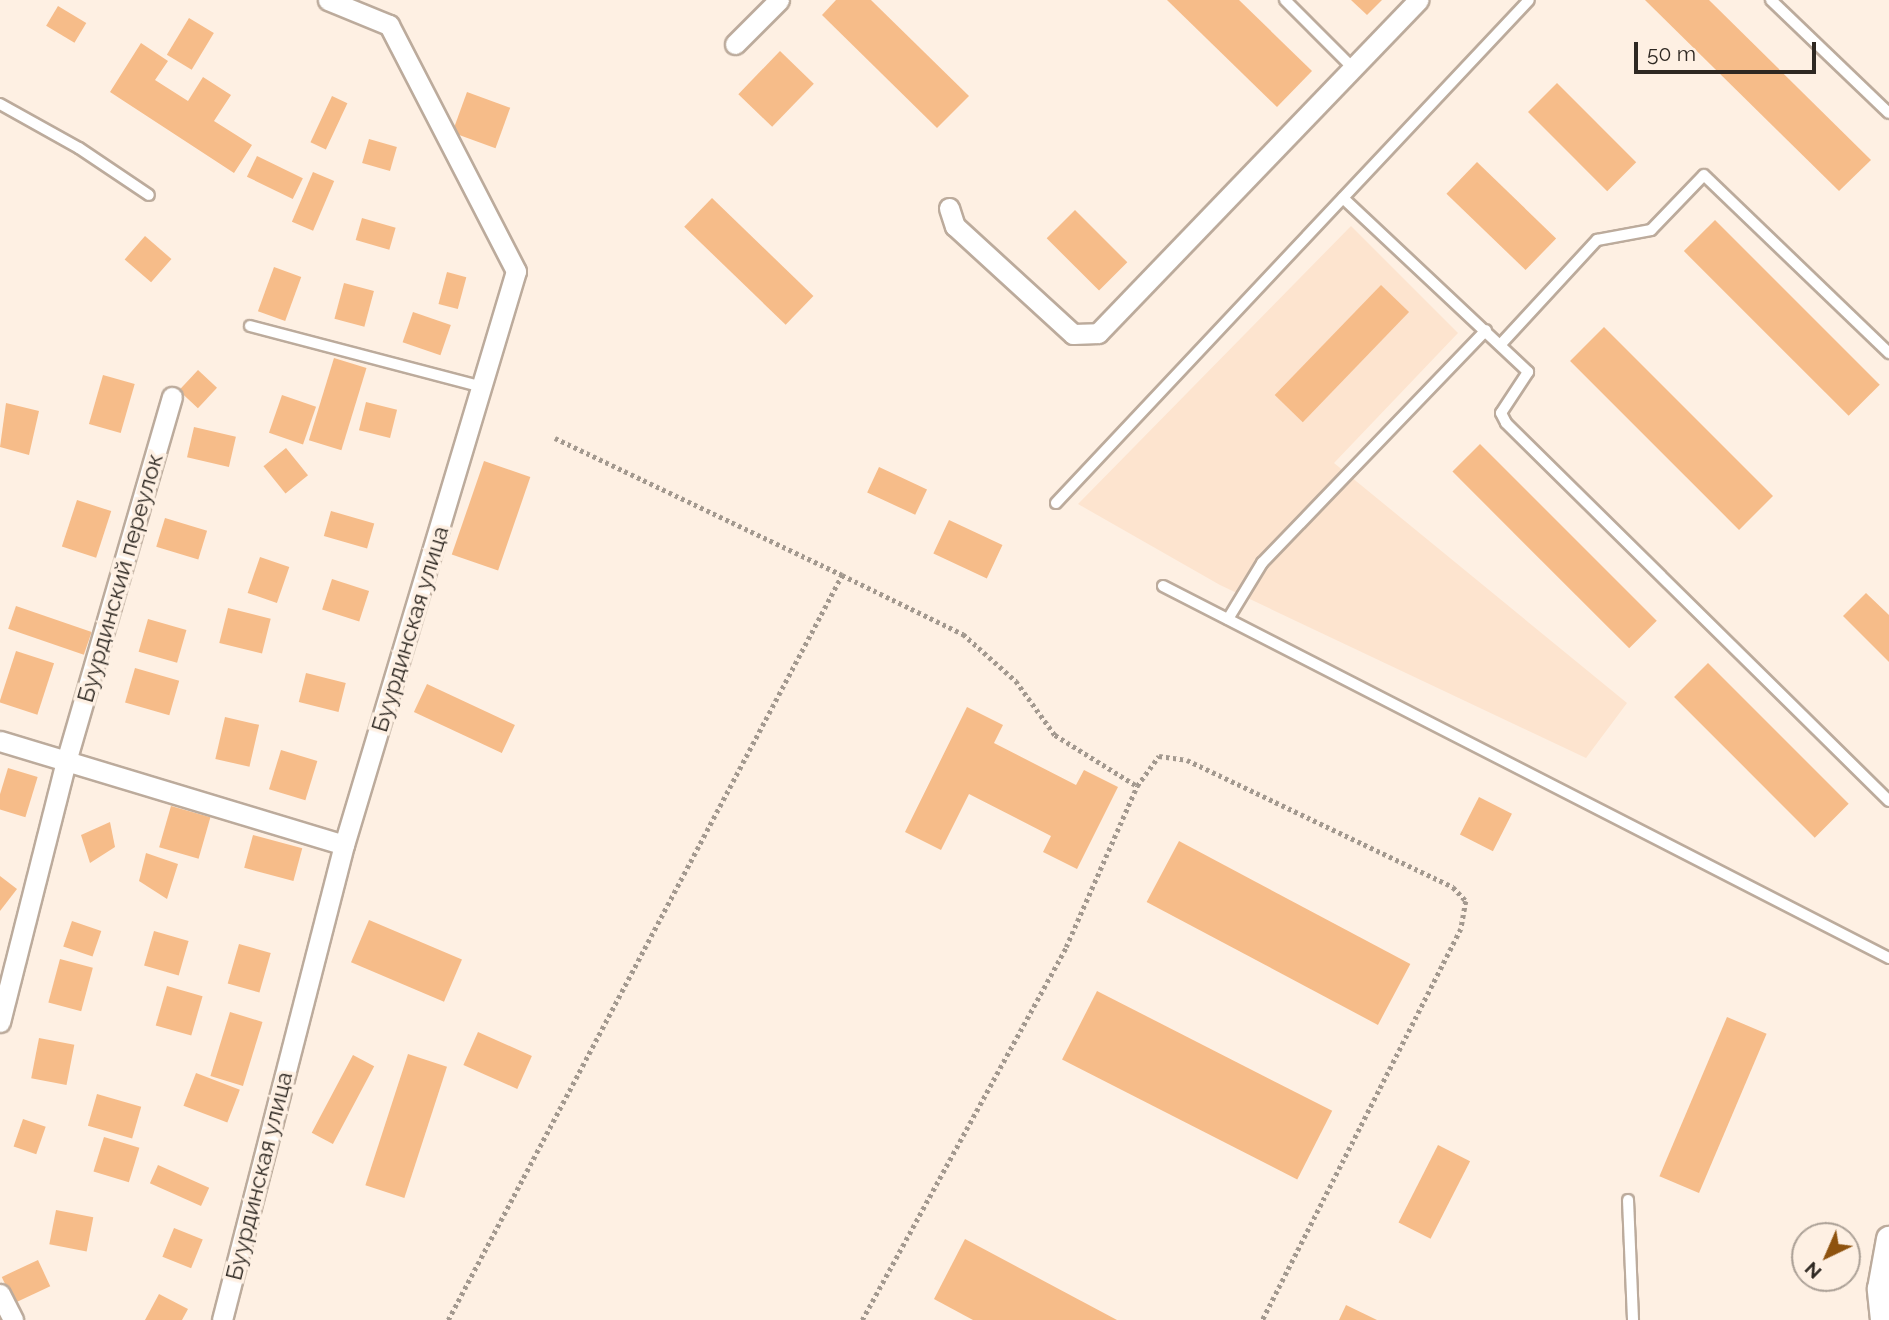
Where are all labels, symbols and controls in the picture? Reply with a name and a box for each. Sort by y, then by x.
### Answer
scale bar [1637,28,1819,72]
text: 50 m [1647,41,1696,66]
street label: Буурдинский переулок [71,450,169,706]
street label: Буурдинская улица [365,522,455,736]
street label: Буурдинская улица [220,1069,298,1283]
north arrow [1791,1222,1861,1292]
text: N [1800,1258,1826,1284]

